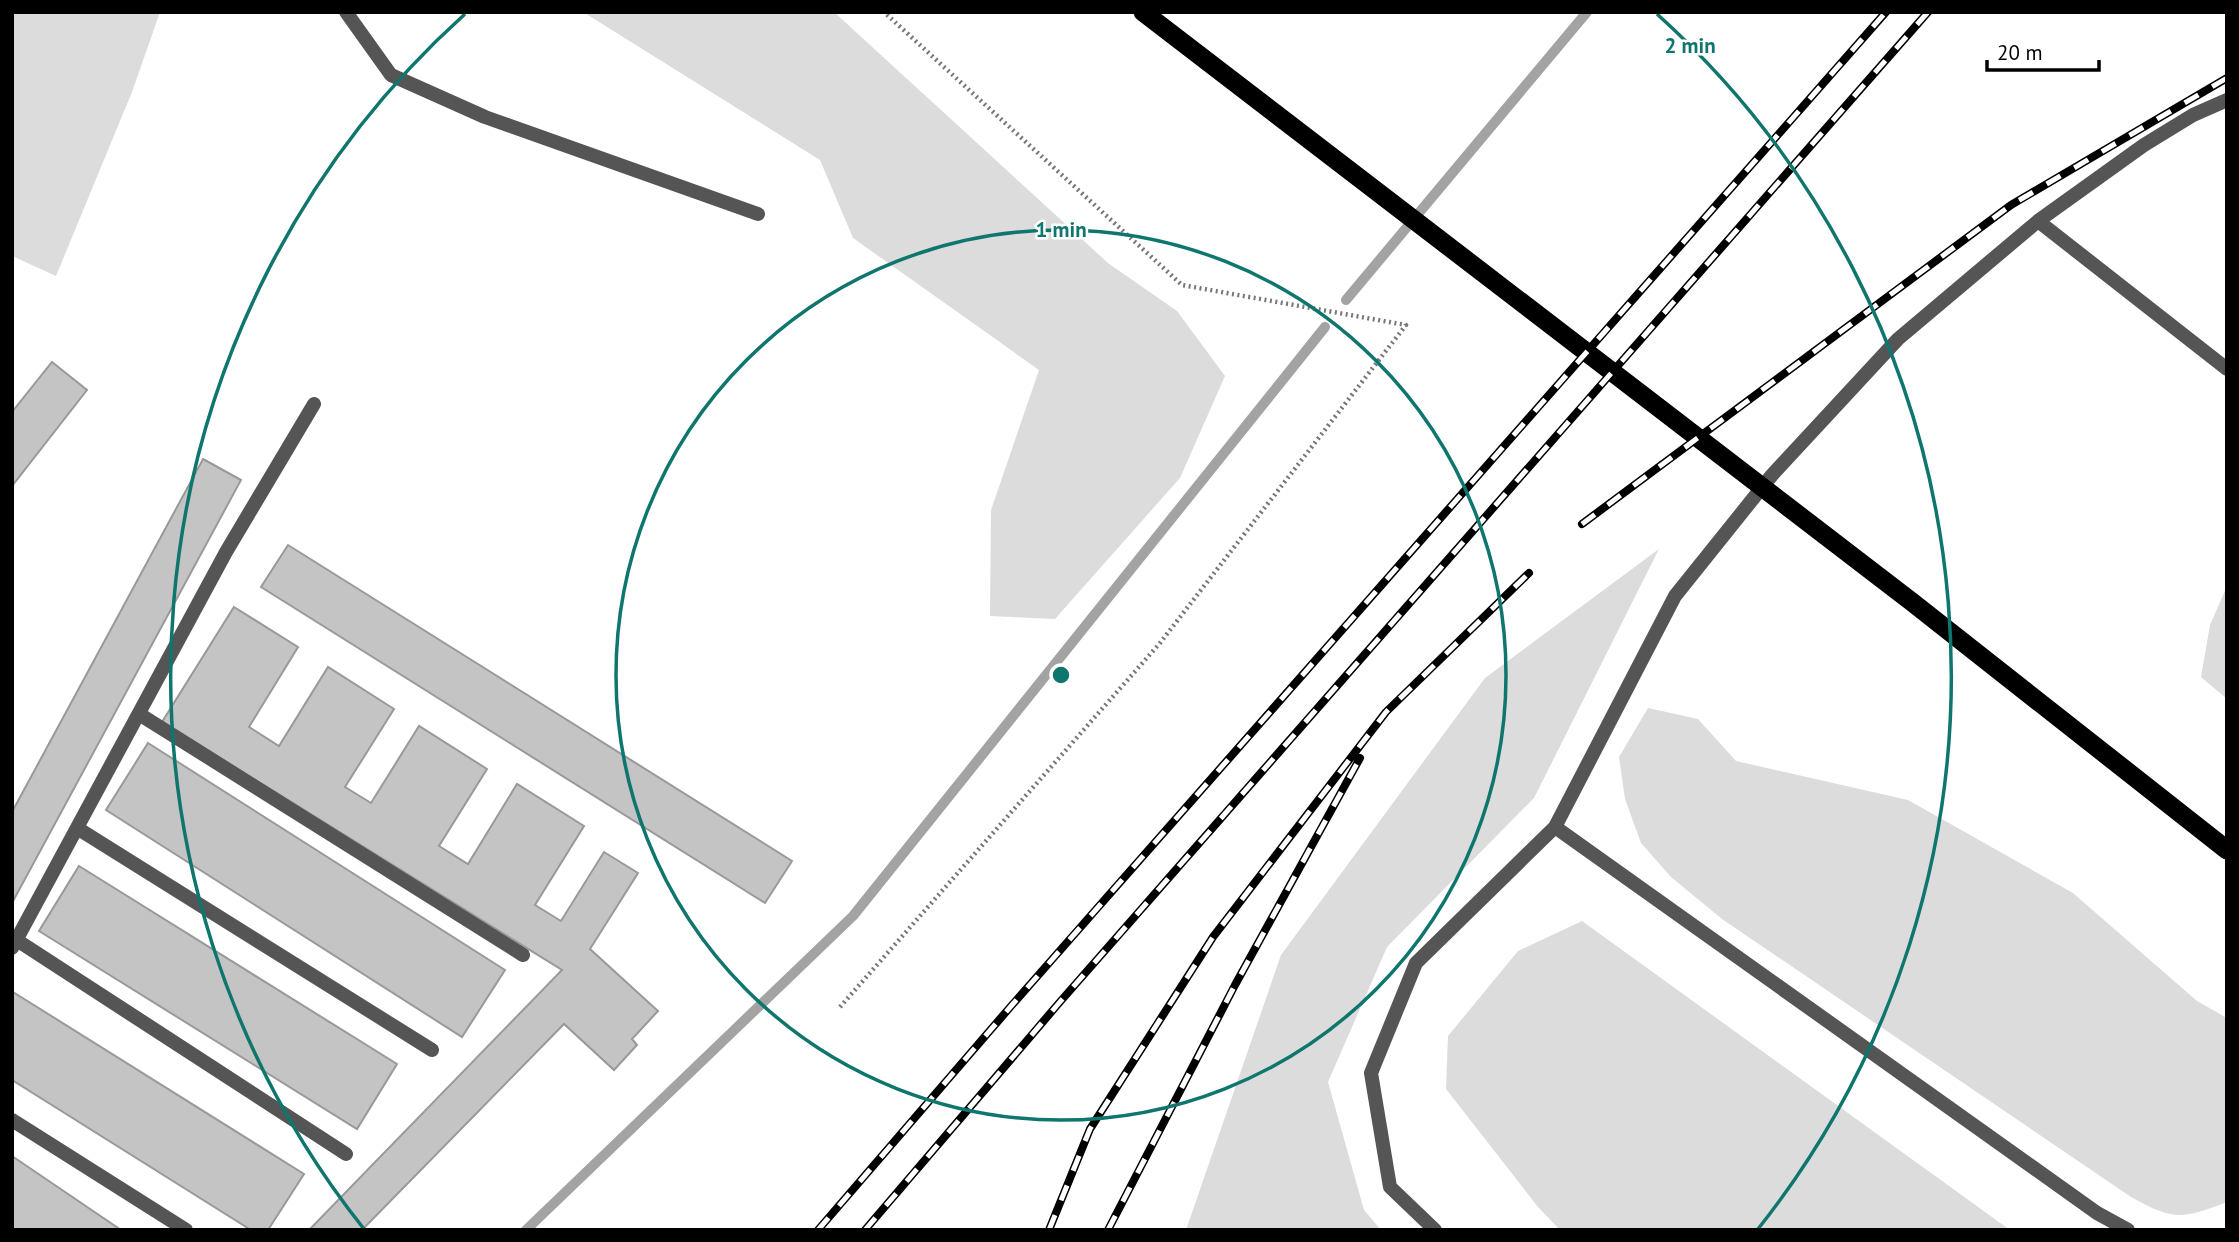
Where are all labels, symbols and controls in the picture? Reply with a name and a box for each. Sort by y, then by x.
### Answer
scale bar [1987,28,2099,72]
text: 2 min [1664,32,1716,59]
text: 20 m [1997,39,2043,66]
text: 1 min [1035,216,1087,243]
centre of rings [1049,663,1073,687]

